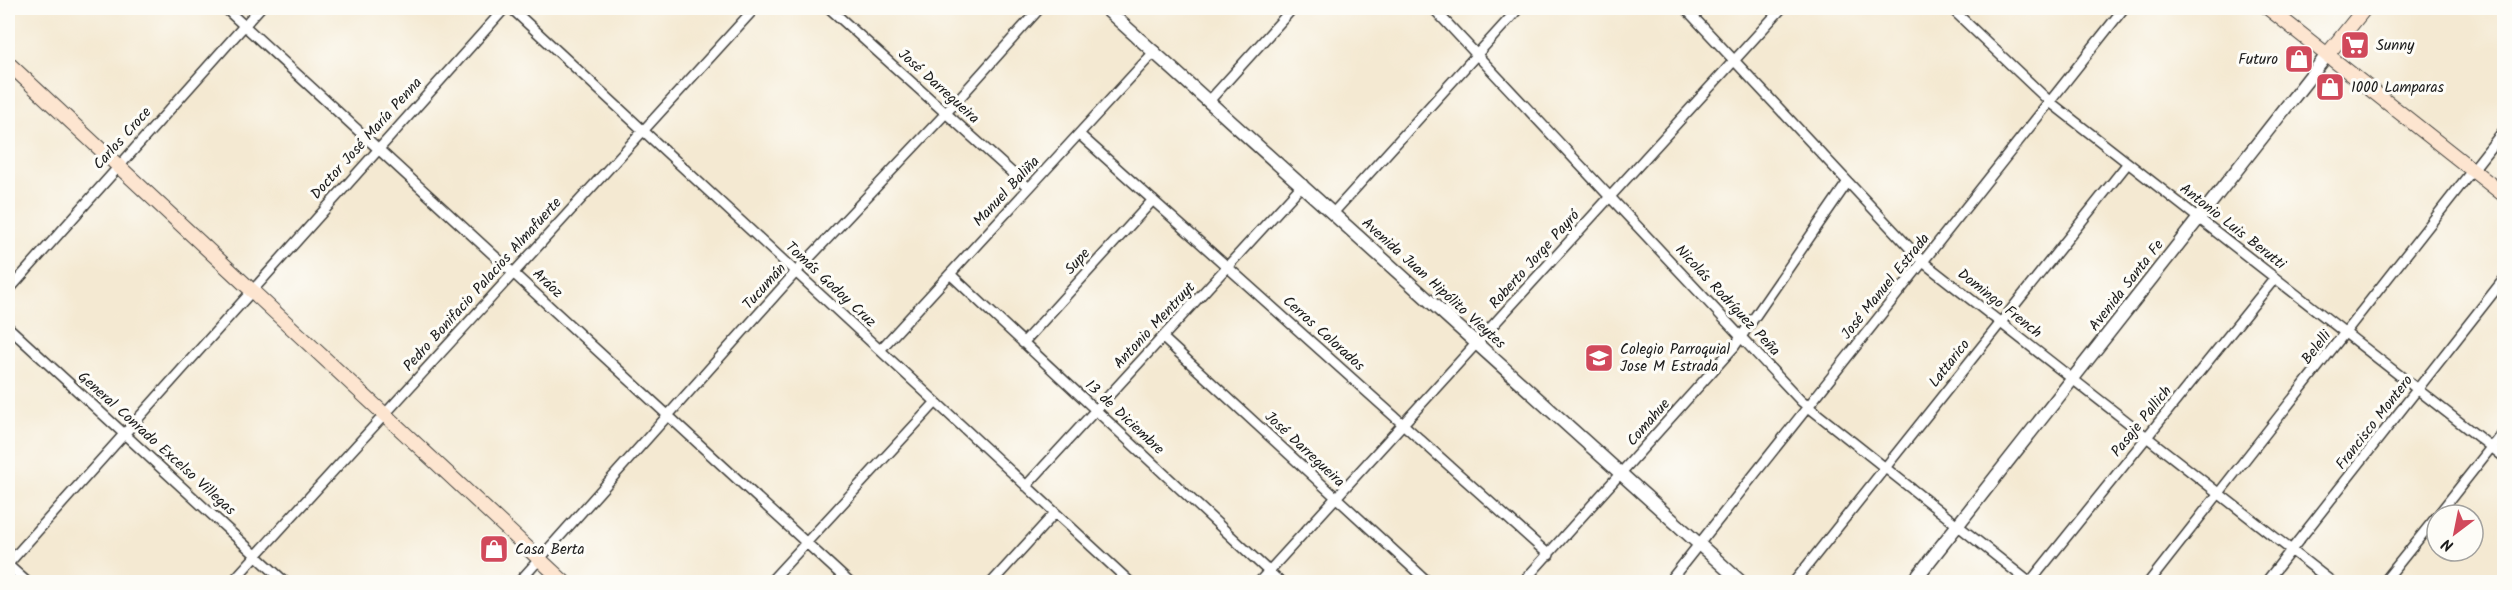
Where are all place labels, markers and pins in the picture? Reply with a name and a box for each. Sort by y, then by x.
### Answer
supermarket icon: Sunny [2339,29,2371,61]
place label: Sunny [2376,34,2415,58]
shop icon: Futuro [2283,43,2315,75]
place label: Futuro [2238,48,2278,72]
shop icon: 1000 Lamparas [2314,71,2346,103]
place label: 1000 Lamparas [2351,76,2445,100]
place label: Colegio Parroquial Jose M Estrada [1620,338,1731,379]
school or university icon: Colegio Parroquial Jose M Estrada [1583,342,1615,374]
shop icon: Casa Berta [478,533,510,565]
place label: Casa Berta [515,538,585,562]

